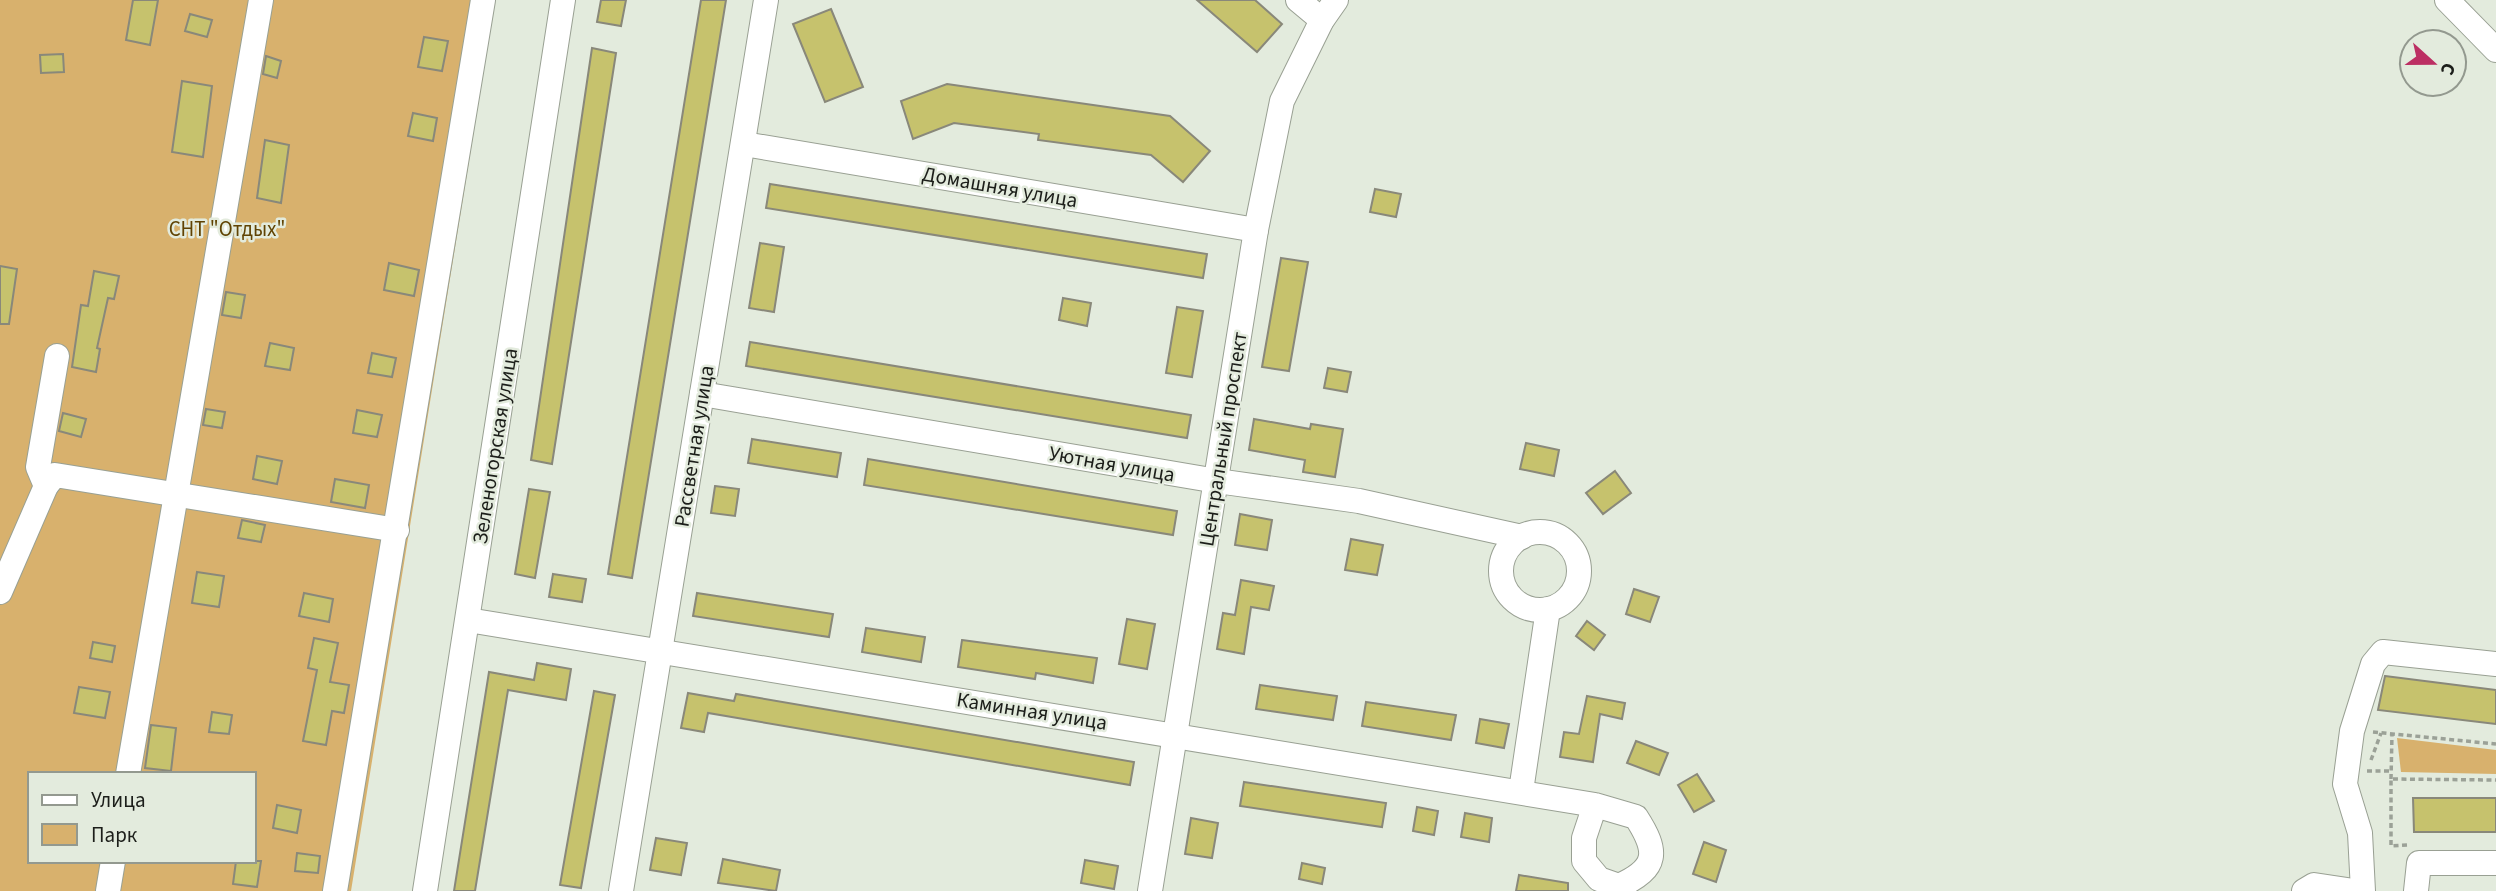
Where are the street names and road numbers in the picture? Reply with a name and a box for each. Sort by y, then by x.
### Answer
street label: Домашняя улица [920,159,1080,215]
street label: Центральный проспект [1191,329,1255,548]
street label: Зеленогорская улица [465,346,525,546]
street label: Рассветная улица [666,363,722,529]
street label: Уютная улица [1047,438,1177,490]
street label: Каминная улица [955,684,1109,738]

